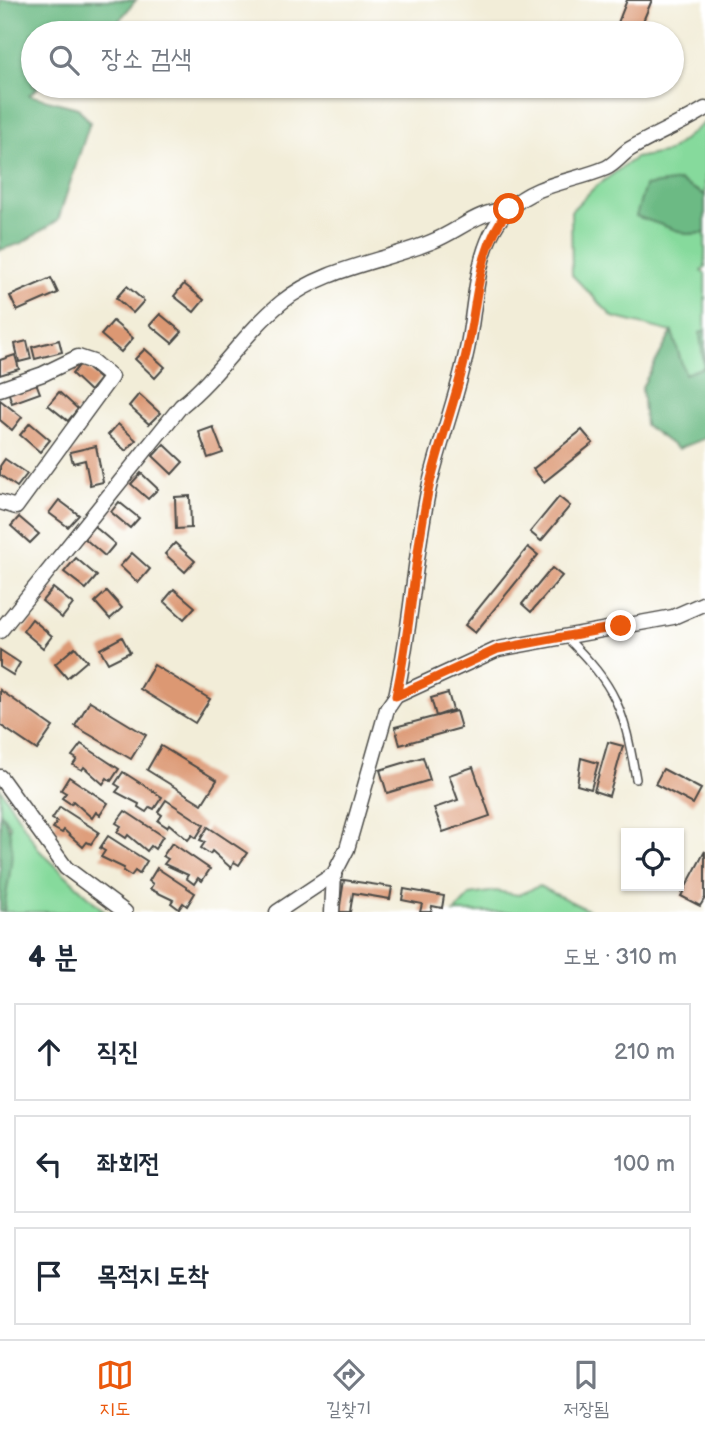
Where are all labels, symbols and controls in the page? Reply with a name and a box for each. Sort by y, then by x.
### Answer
search box [21,21,684,98]
icon: search [45,41,83,79]
text: 장소 검색 [101,44,192,75]
route start [493,193,524,224]
route end [605,610,636,641]
map controls [621,828,684,891]
button: locate [621,828,684,891]
text: 4 분 [28,940,78,976]
text: 도보 · 310 m [563,943,677,971]
icon: ahead [30,1033,68,1071]
text: 직진 [97,1037,139,1068]
text: 210 m [614,1038,675,1066]
icon: left [30,1145,68,1183]
text: 좌회전 [97,1149,160,1180]
text: 100 m [614,1150,675,1178]
icon: arrive [30,1257,68,1295]
text: 목적지 도착 [97,1261,209,1292]
tab: 지도 [96,1356,134,1422]
tab: 길찾기 [326,1356,372,1422]
tab: 저장됨 [563,1356,609,1422]

